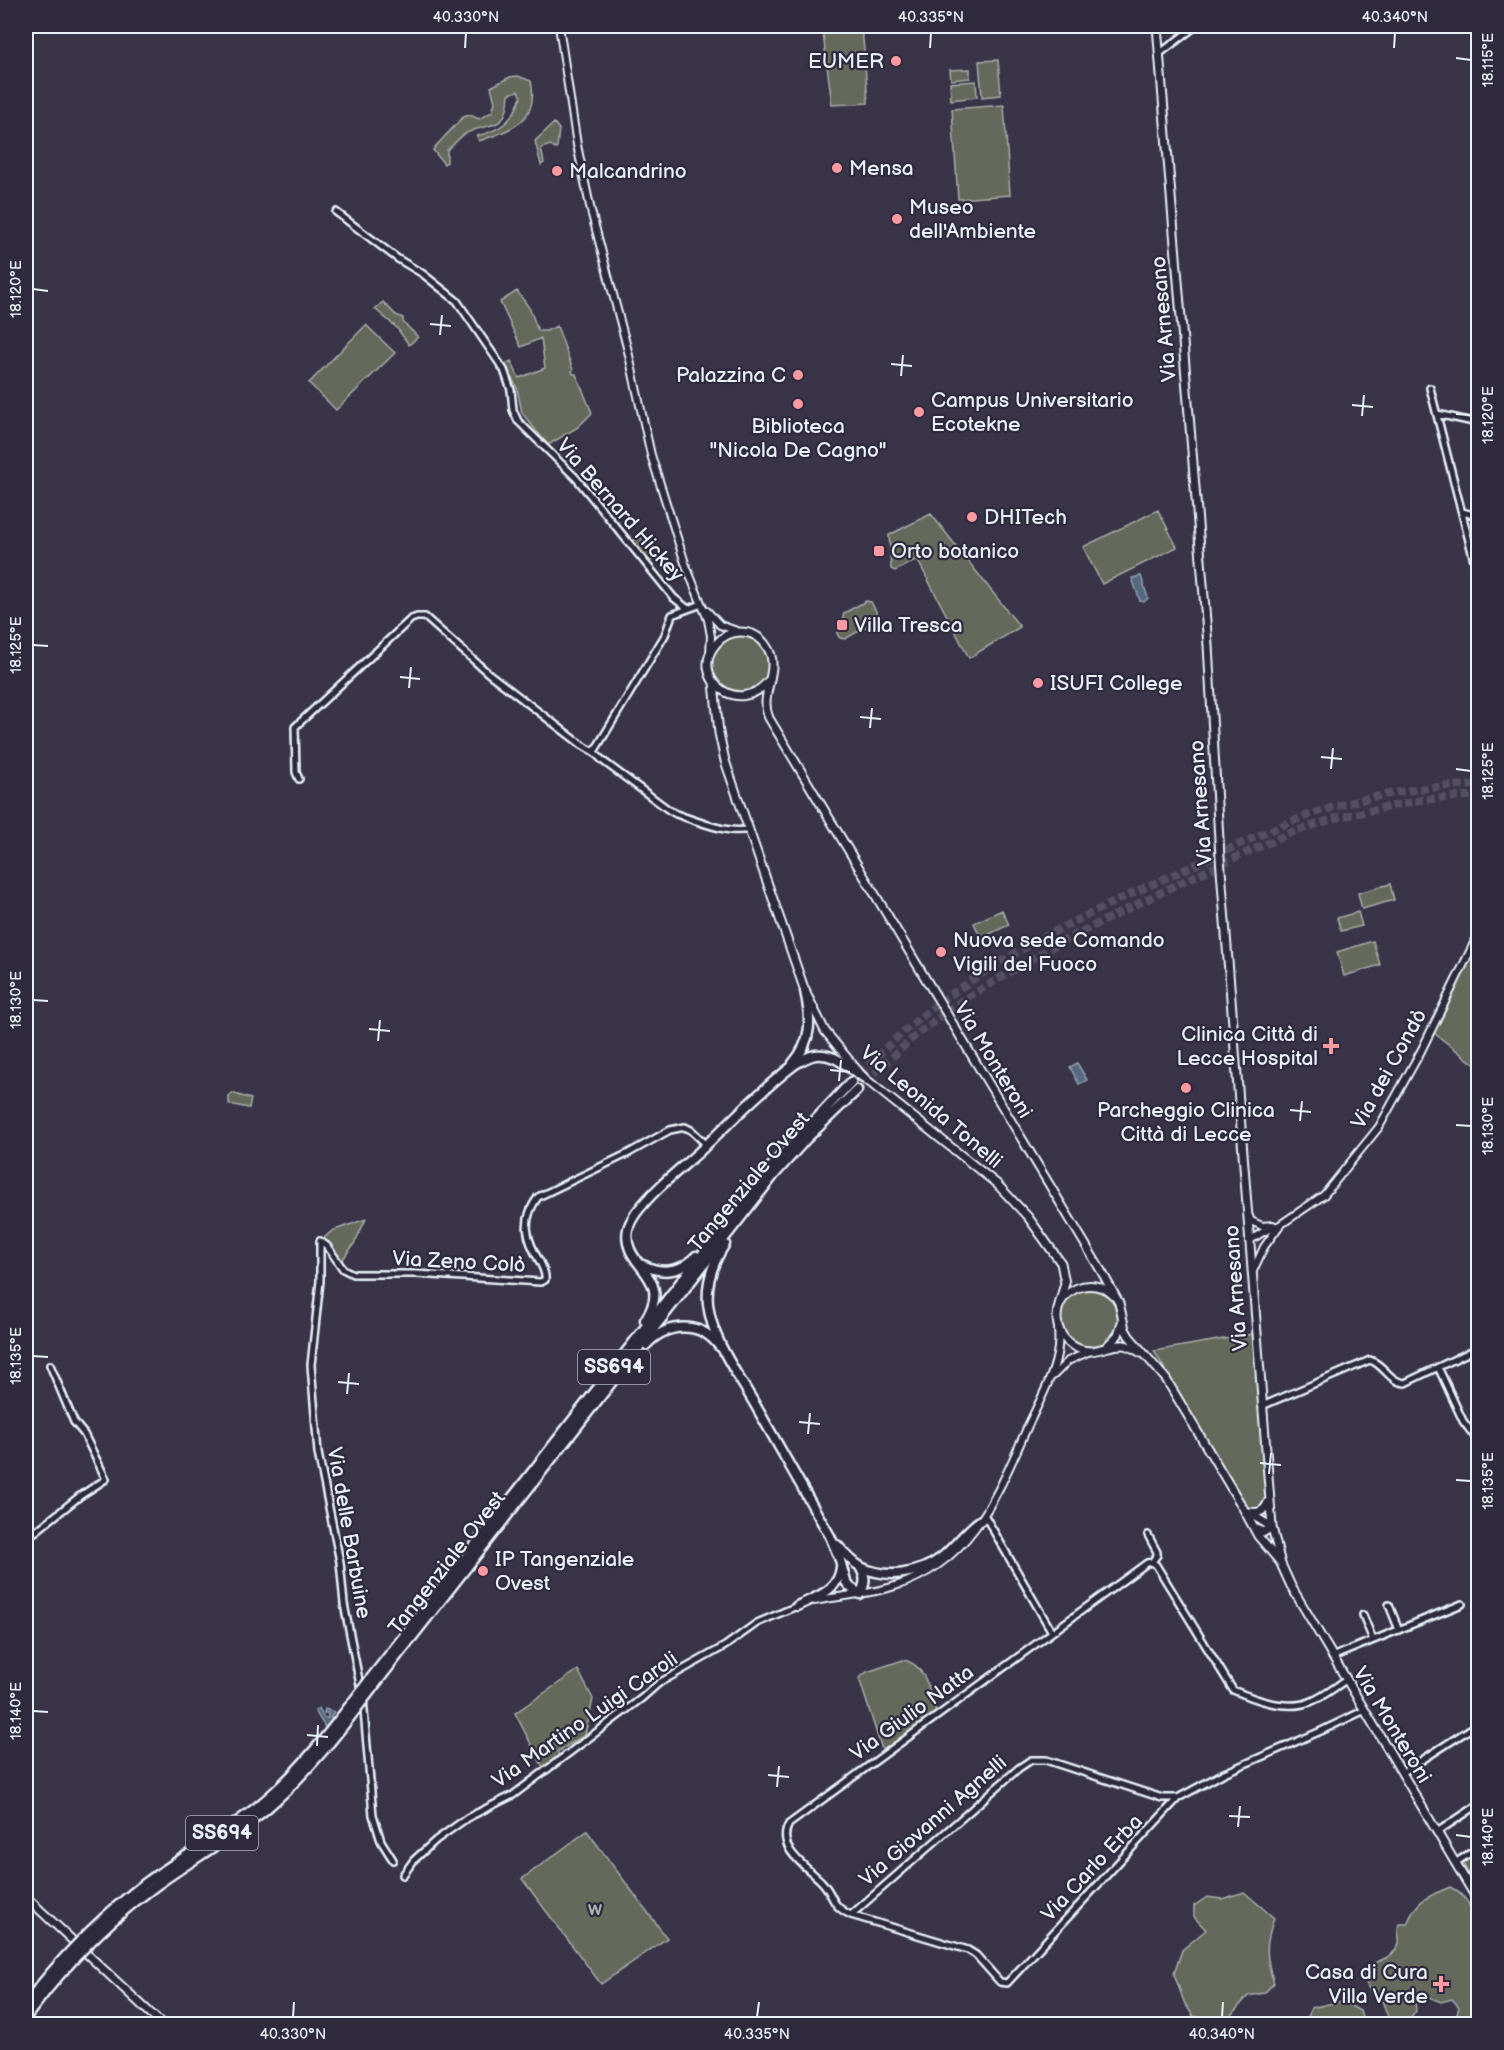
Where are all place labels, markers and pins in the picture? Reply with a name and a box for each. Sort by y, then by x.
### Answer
place label: EUMER [808,49,884,74]
marker: EUMER [889,54,903,68]
place label: Mensa [849,156,914,181]
place label: Malcandrino [569,159,687,184]
marker: Mensa [830,161,844,175]
marker: Malcandrino [550,164,564,178]
place label: Museo dell'Ambiente [909,195,1036,244]
marker: Museo dell'Ambiente [890,212,904,226]
place label: Palazzina C [676,363,786,388]
marker: Palazzina C [791,368,805,382]
place label: Campus Universitario Ecotekne [931,388,1134,437]
marker: Biblioteca "Nicola De Cagno" [791,397,805,411]
marker: Campus Universitario Ecotekne [912,405,926,419]
place label: Biblioteca "Nicola De Cagno" [709,414,887,463]
place label: DHITech [984,505,1067,530]
marker: DHITech [965,510,979,524]
place label: Orto botanico [891,539,1019,564]
marker: Orto botanico [872,544,886,558]
place label: Villa Tresca [854,613,963,638]
marker: Villa Tresca [835,618,849,632]
place label: ISUFI College [1050,671,1182,696]
marker: ISUFI College [1031,676,1045,690]
place label: Nuova sede Comando Vigili del Fuoco [953,928,1165,977]
marker: Nuova sede Comando Vigili del Fuoco [934,945,948,959]
place label: Clinica Città di Lecce Hospital [1176,1022,1318,1071]
marker: Clinica Città di Lecce Hospital [1322,1037,1340,1055]
marker: Parcheggio Clinica Città di Lecce [1179,1081,1193,1095]
place label: Parcheggio Clinica Città di Lecce [1097,1098,1275,1147]
place label: IP Tangenziale Ovest [495,1547,634,1596]
marker: IP Tangenziale Ovest [476,1564,490,1578]
place label: Casa di Cura Villa Verde [1305,1960,1428,2009]
marker: Casa di Cura Villa Verde [1432,1975,1450,1993]

